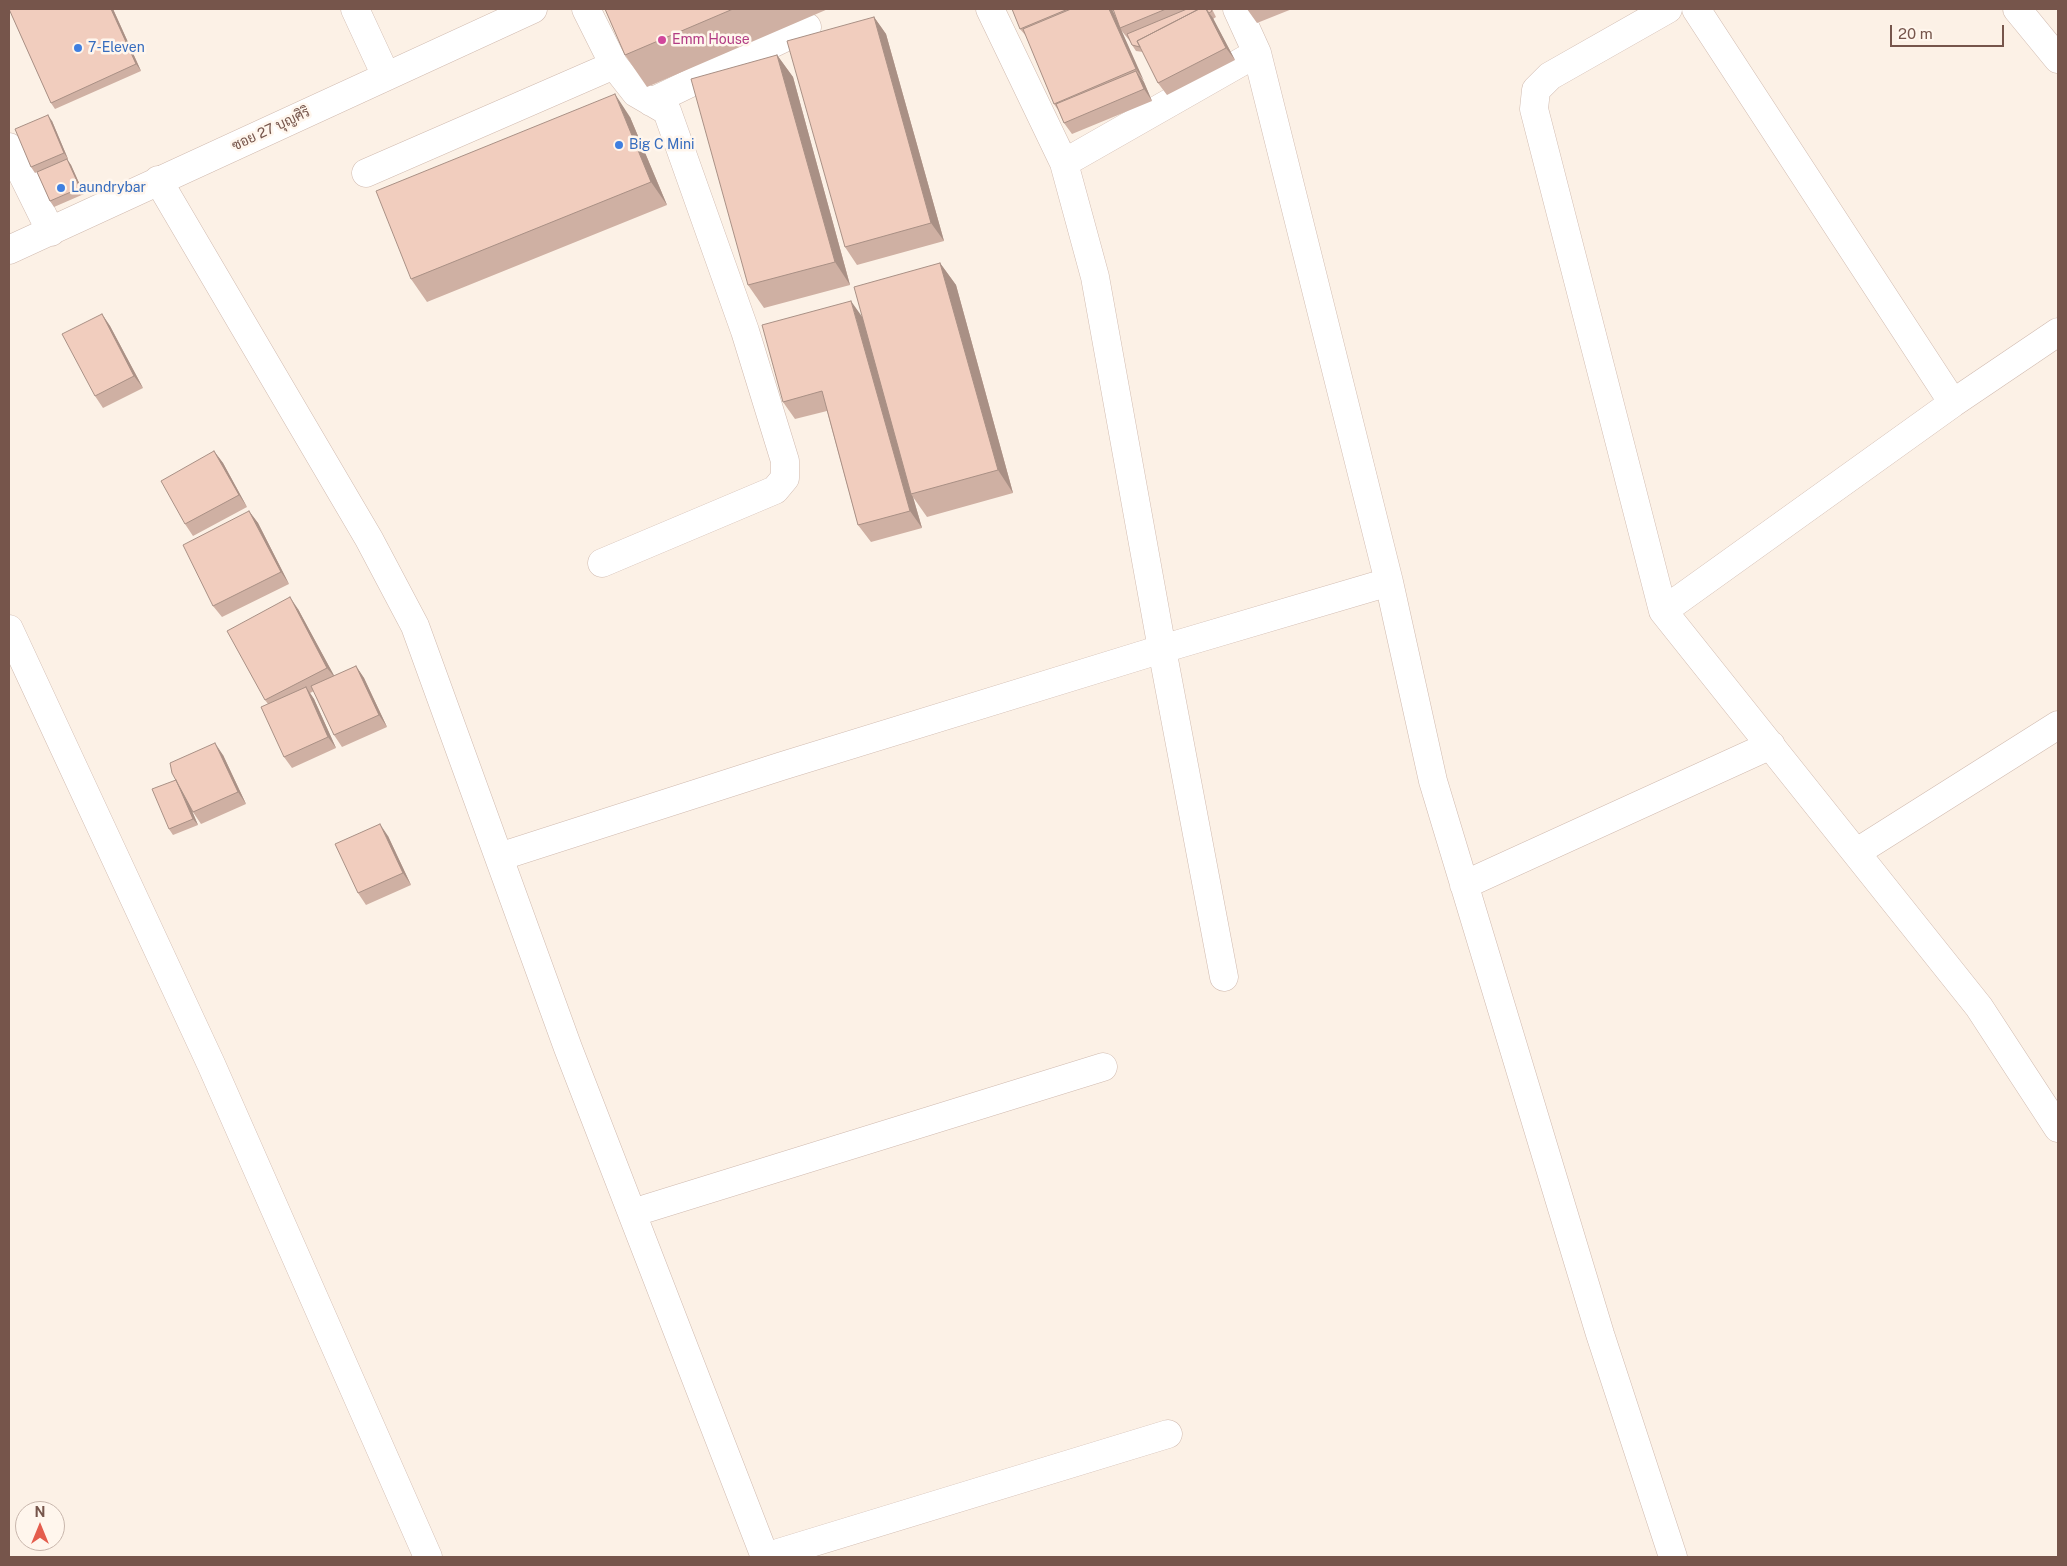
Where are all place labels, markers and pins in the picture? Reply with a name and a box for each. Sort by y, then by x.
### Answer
place label: Emm House [672,32,750,48]
marker: Emm House [656,34,668,46]
place label: 7-Eleven [88,40,145,56]
marker: 7-Eleven [72,42,84,54]
place label: Big C Mini [629,137,694,153]
marker: Big C Mini [613,139,625,151]
place label: Laundrybar [71,180,146,196]
marker: Laundrybar [55,182,67,194]

